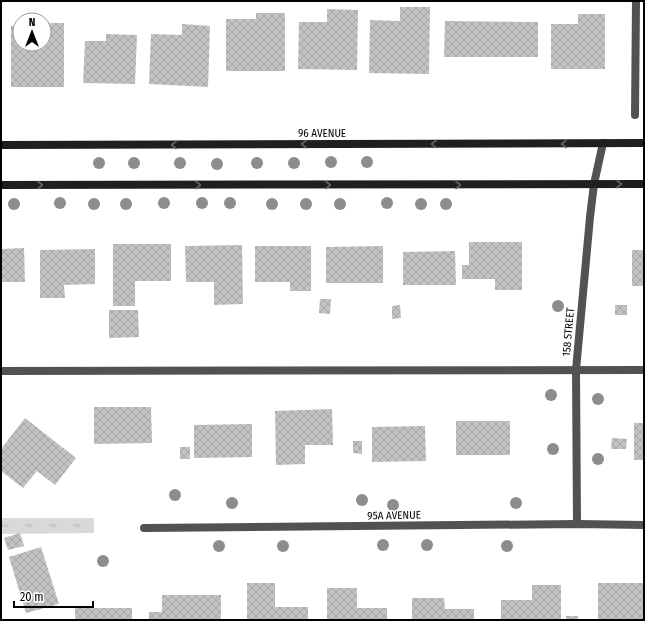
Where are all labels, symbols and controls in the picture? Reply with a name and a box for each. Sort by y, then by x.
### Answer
north arrow [12,12,52,52]
text: N [29,16,35,29]
street label: 96 AVENUE [298,127,346,140]
one-way arrow [301,140,307,148]
one-way arrow [431,140,437,148]
one-way arrow [561,140,567,148]
one-way arrow [171,141,177,149]
one-way arrow [616,180,622,188]
one-way arrow [37,181,43,189]
one-way arrow [195,181,201,189]
one-way arrow [325,181,331,189]
one-way arrow [455,181,461,189]
street label: 158 STREET [560,306,577,357]
street label: 95A AVENUE [367,509,421,522]
scale bar [14,583,93,609]
text: 20 m [20,590,44,604]

